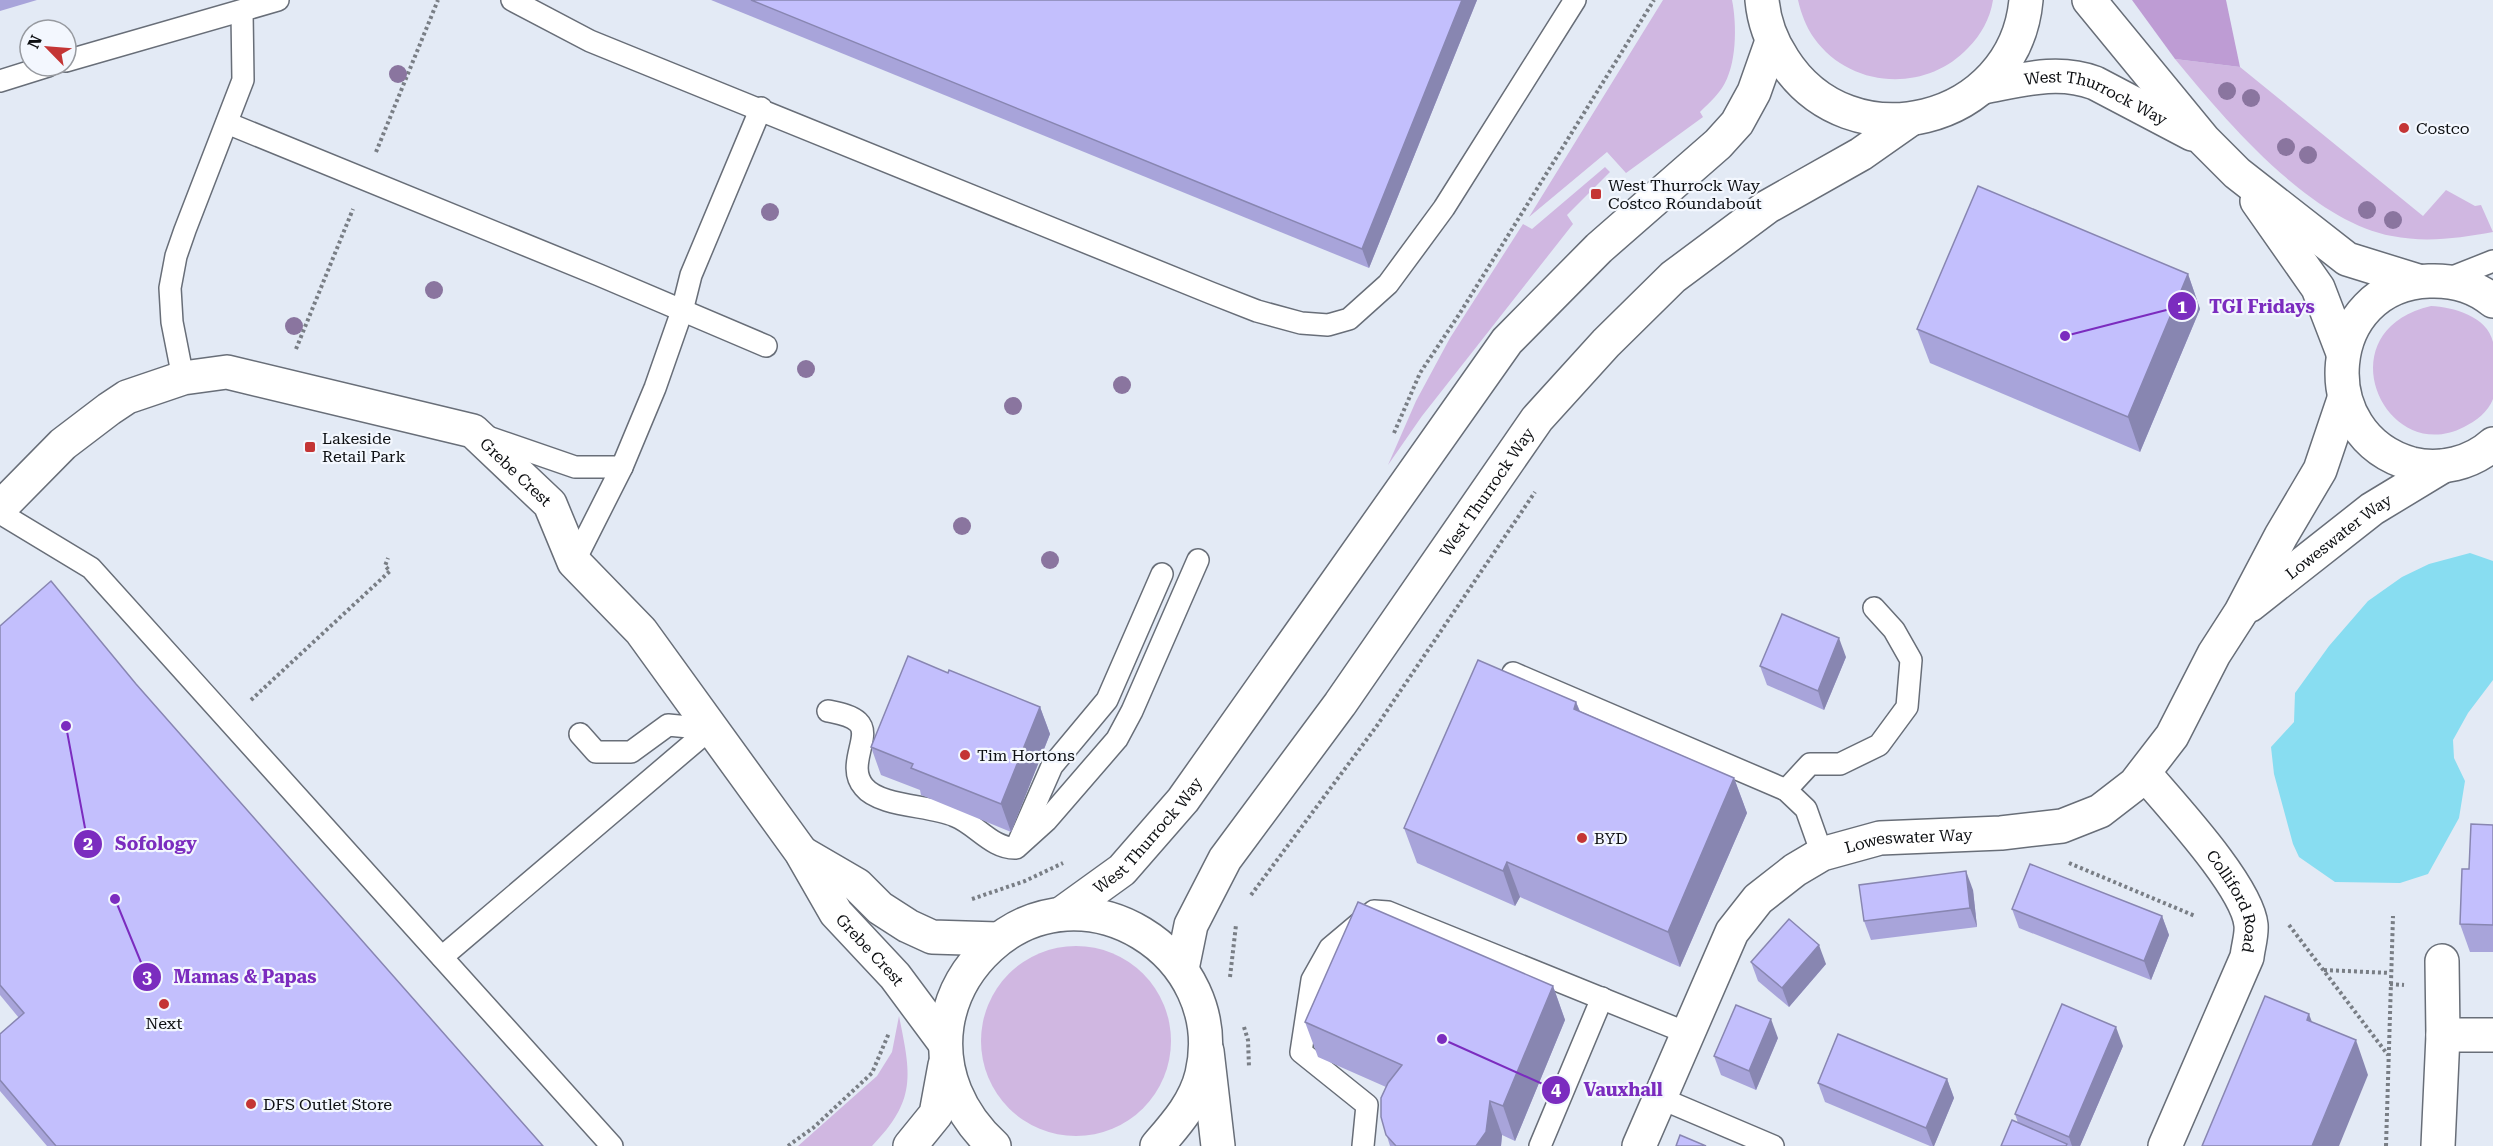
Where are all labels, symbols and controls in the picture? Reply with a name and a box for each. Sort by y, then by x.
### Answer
north arrow [18,18,78,78]
text: N [24,32,46,51]
street label: West Thurrock Way [2023,67,2171,129]
place label: Costco [2416,119,2470,138]
marker: Costco [2397,121,2411,135]
place label: West Thurrock Way Costco Roundabout [1608,176,1762,213]
marker: West Thurrock Way Costco Roundabout [1589,187,1603,201]
callout: TGI Fridays [2167,288,2327,324]
text: 1 [2177,296,2187,317]
text: TGI Fridays [2209,296,2315,317]
street label: West Thurrock Way [1436,423,1538,560]
place label: Lakeside Retail Park [322,429,406,466]
street label: Grebe Crest [476,434,556,510]
marker: Lakeside Retail Park [303,440,317,454]
street label: Loweswater Way [2282,490,2395,583]
place label: Tim Hortons [977,746,1075,765]
marker: Tim Hortons [958,748,972,762]
street label: West Thurrock Way [1089,773,1206,897]
street label: Loweswater Way [1842,825,1973,857]
callout: Sofology [73,826,209,862]
place label: BYD [1594,829,1628,848]
marker: BYD [1575,831,1589,845]
text: 2 [83,833,93,854]
text: Sofology [115,833,197,854]
street label: Colliford Road [2203,846,2261,954]
street label: Grebe Crest [832,910,908,989]
callout: Mamas & Papas [132,959,329,995]
text: 3 [142,966,152,987]
text: Mamas & Papas [173,966,317,987]
marker: Next [157,997,171,1011]
place label: Next [146,1014,182,1033]
callout: Vauxhall [1541,1072,1674,1108]
text: 4 [1551,1079,1561,1100]
text: Vauxhall [1583,1079,1663,1100]
place label: DFS Outlet Store [263,1095,392,1114]
marker: DFS Outlet Store [244,1097,258,1111]

